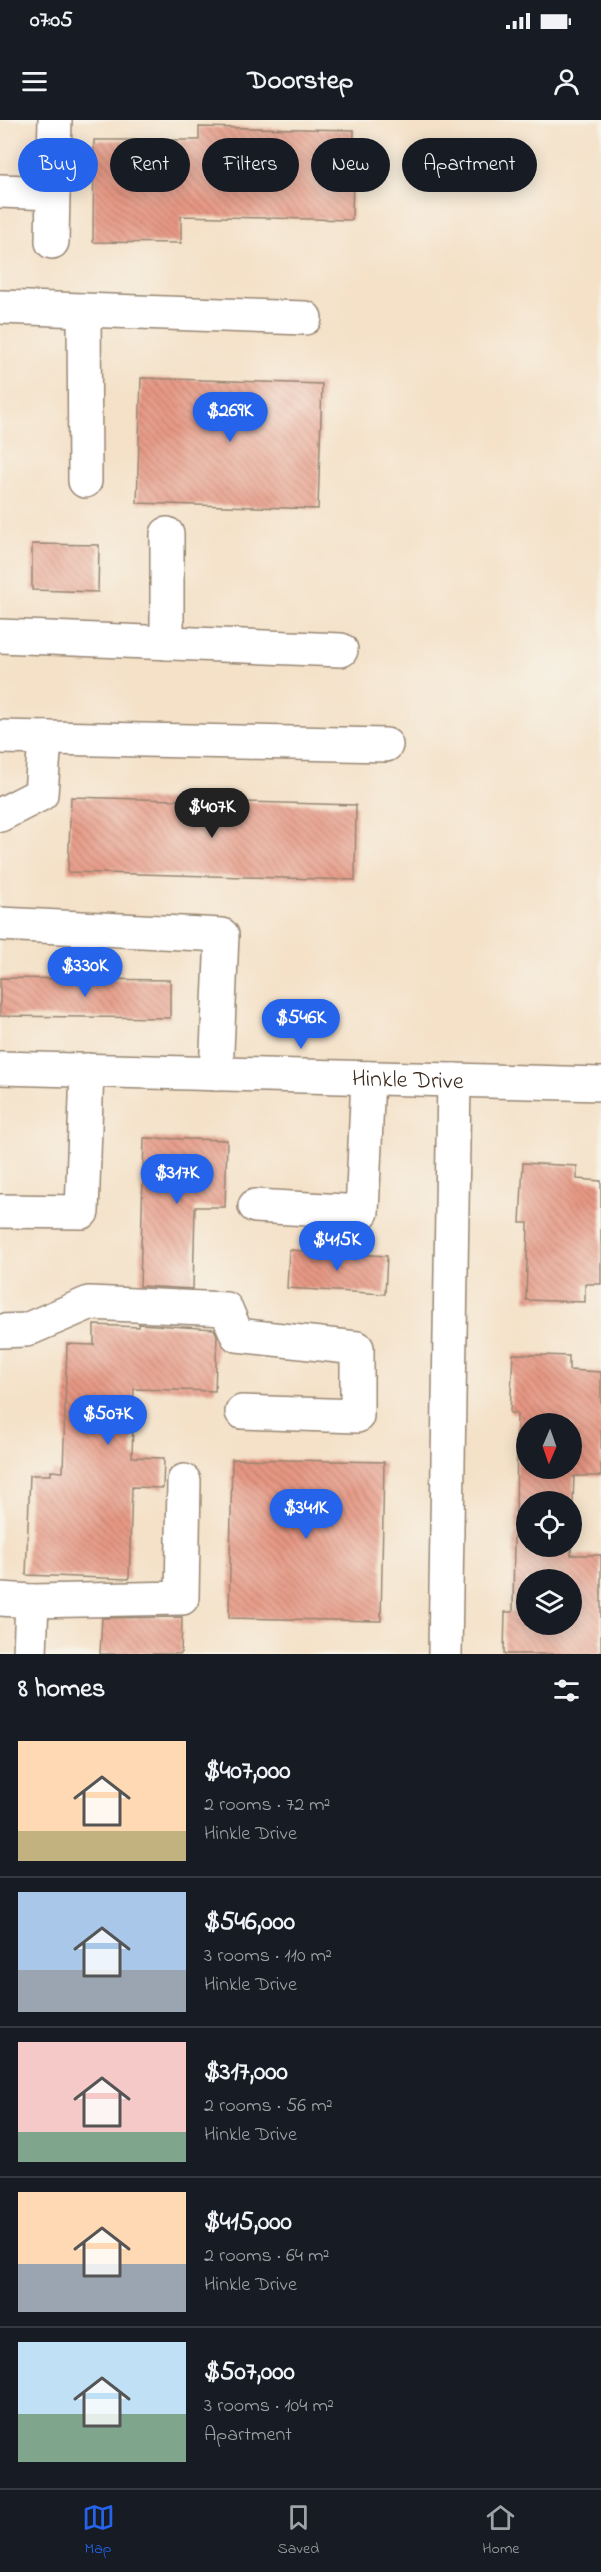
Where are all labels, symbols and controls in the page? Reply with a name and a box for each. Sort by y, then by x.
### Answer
text: 07:05 [30,5,73,37]
text: Doorstep [248,62,353,101]
icon: menu [18,65,51,98]
icon: person [550,65,583,98]
chip: Buy [18,138,98,192]
chip: Rent [110,138,190,192]
chip: Filters [202,138,299,192]
chip: New [311,138,390,192]
chip: Apartment [402,138,537,192]
pin: $269K [188,392,272,443]
text: $269K [207,397,253,426]
pin: $407K [170,788,254,839]
text: $407K [189,793,235,822]
pin: $330K [43,947,127,998]
text: $330K [62,952,108,981]
pin: $546K [259,999,343,1050]
text: $546K [276,1004,326,1033]
street label: Hinkle Drive [352,1062,464,1100]
pin: $317K [135,1154,219,1205]
text: $317K [155,1159,199,1188]
pin: $415K [295,1221,379,1272]
text: $415K [313,1226,361,1255]
pin: $507K [66,1395,150,1446]
text: $507K [83,1400,133,1429]
north arrow [516,1413,582,1479]
map controls [516,1413,582,1635]
pin: $341K [264,1489,348,1540]
button: locate [516,1491,582,1557]
text: $341K [284,1494,328,1523]
button: layers [516,1569,582,1635]
text: 8 homes [18,1671,105,1709]
icon: filters [550,1674,583,1707]
text: $407,000 [204,1753,291,1791]
icon: home [66,1765,138,1837]
text: 2 rooms · 72 m² [204,1791,331,1820]
text: Hinkle Drive [204,1820,297,1849]
text: $546,000 [204,1904,295,1942]
icon: home [66,1916,138,1988]
text: 3 rooms · 110 m² [204,1942,332,1971]
text: Hinkle Drive [204,1971,297,2000]
text: $317,000 [204,2054,288,2092]
icon: home [66,2066,138,2138]
text: 2 rooms · 56 m² [204,2092,333,2121]
text: Hinkle Drive [204,2121,297,2150]
text: $415,000 [204,2204,292,2242]
icon: home [66,2216,138,2288]
text: 2 rooms · 64 m² [204,2242,329,2271]
text: Hinkle Drive [204,2271,297,2300]
text: $507,000 [204,2354,295,2392]
icon: home [66,2366,138,2438]
text: 3 rooms · 104 m² [204,2392,334,2421]
text: Apartment [204,2421,292,2450]
tab: Map [82,2501,115,2561]
tab: Saved [278,2501,319,2561]
tab: Home [482,2501,519,2561]

